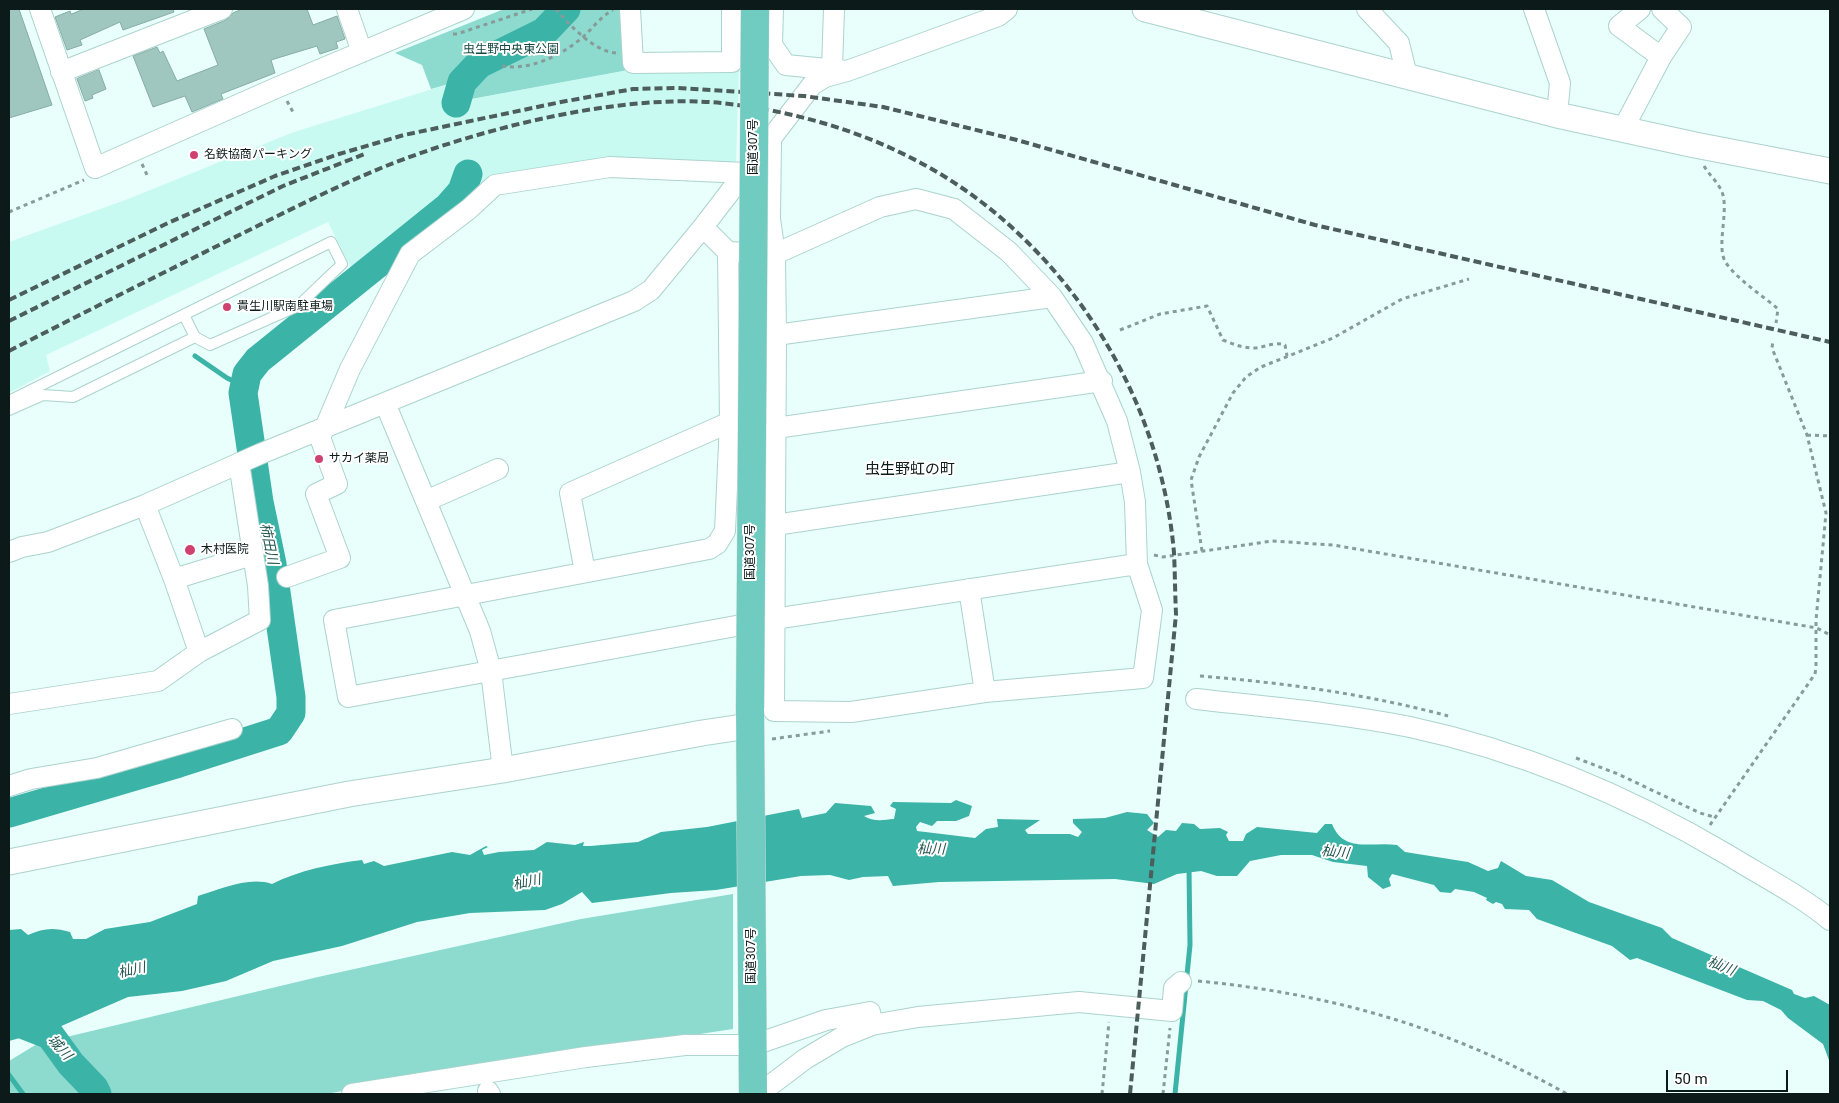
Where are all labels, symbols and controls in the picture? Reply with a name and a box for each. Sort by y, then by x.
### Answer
park label: 虫生野中央東公園 [463,43,559,57]
street label: 国道307号 [747,119,761,175]
place label: 名鉄協商パーキング [204,148,312,162]
marker: 名鉄協商パーキング [188,149,200,161]
place label: 貴生川駅南駐車場 [237,300,333,314]
marker: 貴生川駅南駐車場 [221,301,233,313]
place label: サカイ薬局 [329,452,389,466]
marker: サカイ薬局 [313,453,325,465]
district label: 虫生野虹の町 [865,461,955,479]
water label: 柿田川 [255,522,281,566]
street label: 国道307号 [744,524,758,580]
marker: 木村医院 [183,543,197,557]
place label: 木村医院 [201,543,249,557]
water label: 杣川 [917,841,945,859]
water label: 杣川 [1320,843,1350,863]
water label: 杣川 [512,872,542,894]
street label: 国道307号 [745,928,759,984]
water label: 杣川 [1705,954,1737,980]
water label: 杣川 [116,960,148,982]
water label: 城川 [43,1032,75,1064]
scale bar [1669,1060,1792,1092]
text: 50 m [1674,1070,1708,1088]

